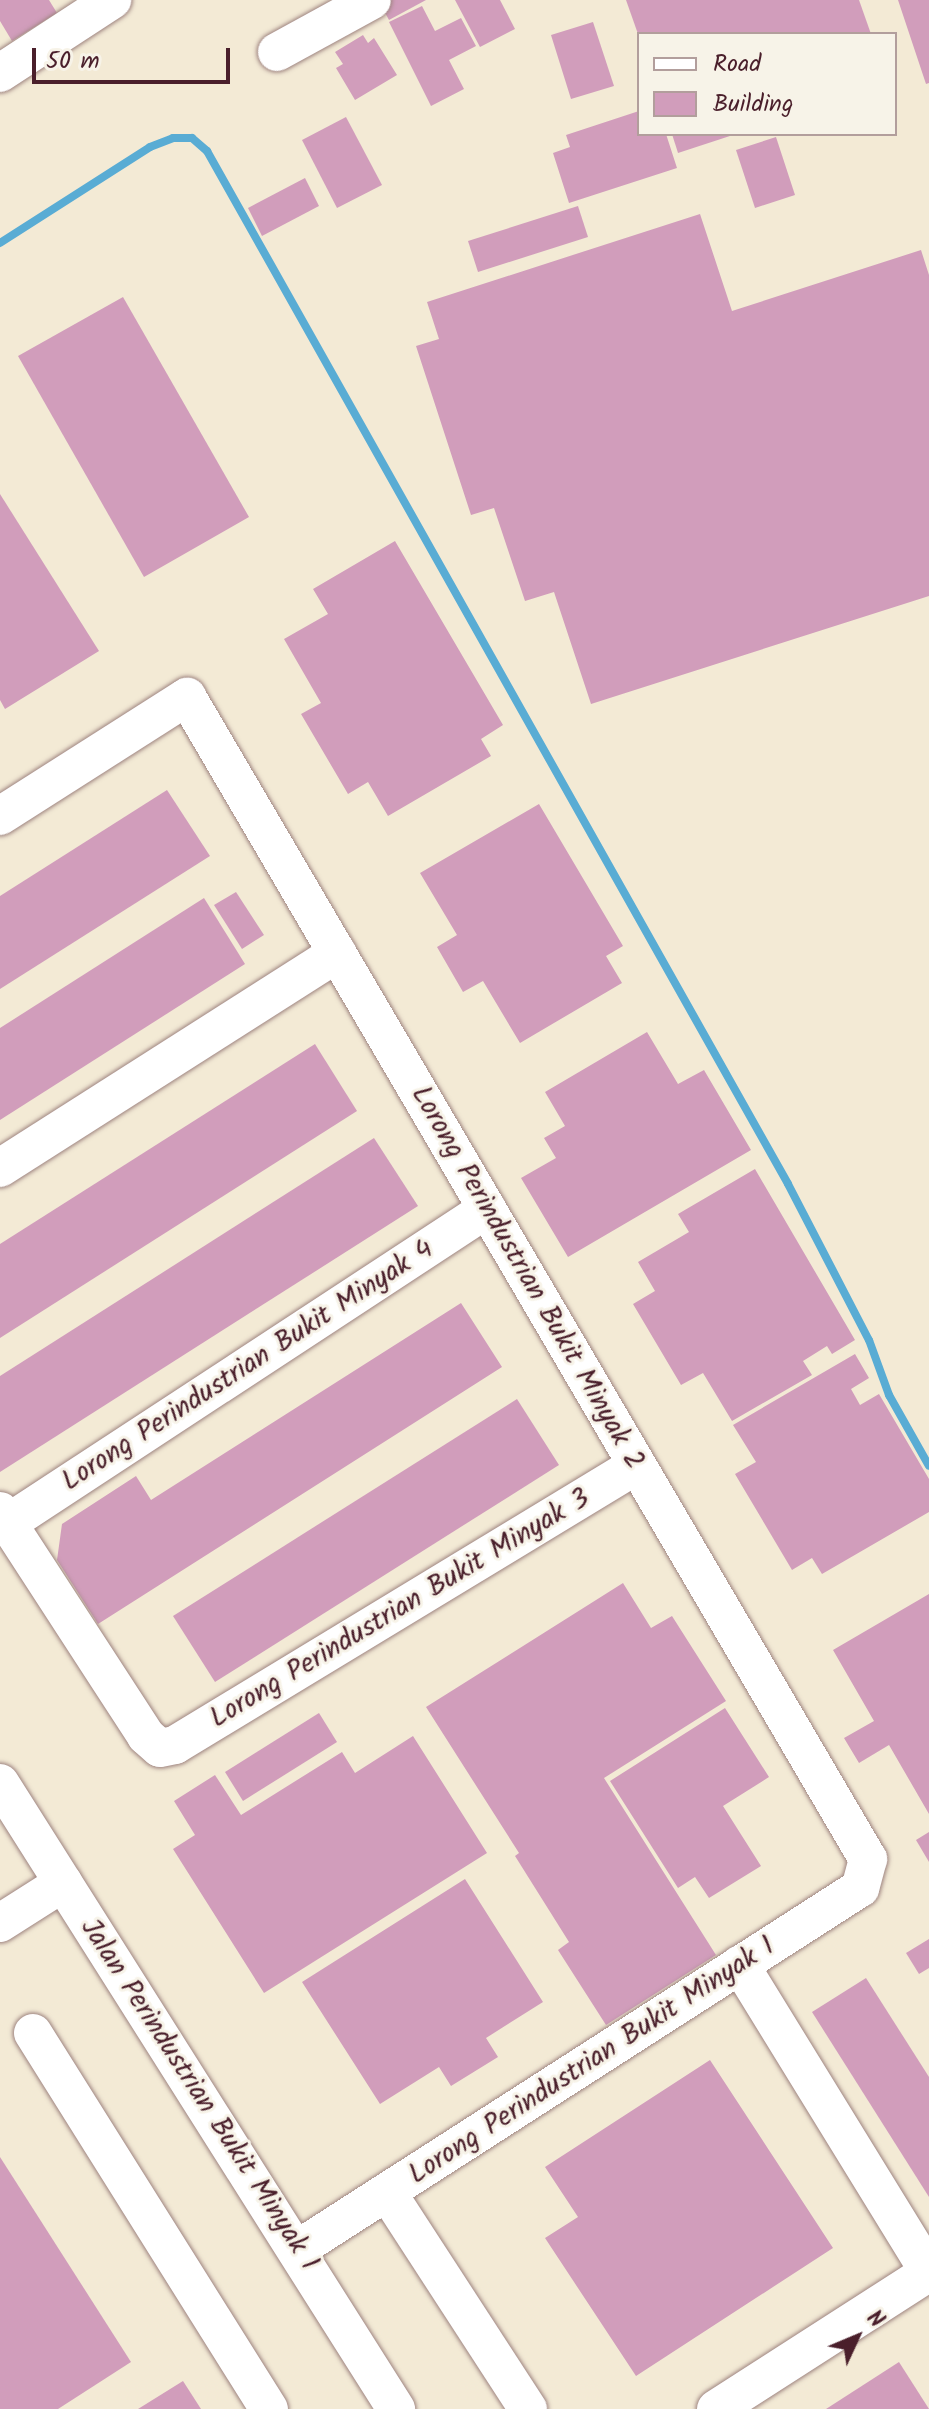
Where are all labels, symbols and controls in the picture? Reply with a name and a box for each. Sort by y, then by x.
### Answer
scale bar [36,32,234,82]
legend [637,32,897,136]
text: 50 m [46,42,100,81]
text: Road [713,45,761,84]
text: Building [713,85,793,124]
street label: Lorong Perindustrian Bukit Minyak 2 [403,1080,651,1476]
street label: Lorong Perindustrian Bukit Minyak 4 [56,1233,440,1499]
street label: Lorong Perindustrian Bukit Minyak 3 [204,1482,596,1736]
street label: Jalan Perindustrian Bukit Minyak 1 [73,1913,325,2277]
street label: Lorong Perindustrian Bukit Minyak 1 [403,1930,781,2192]
north arrow [817,2297,897,2377]
text: N [857,2303,892,2337]

